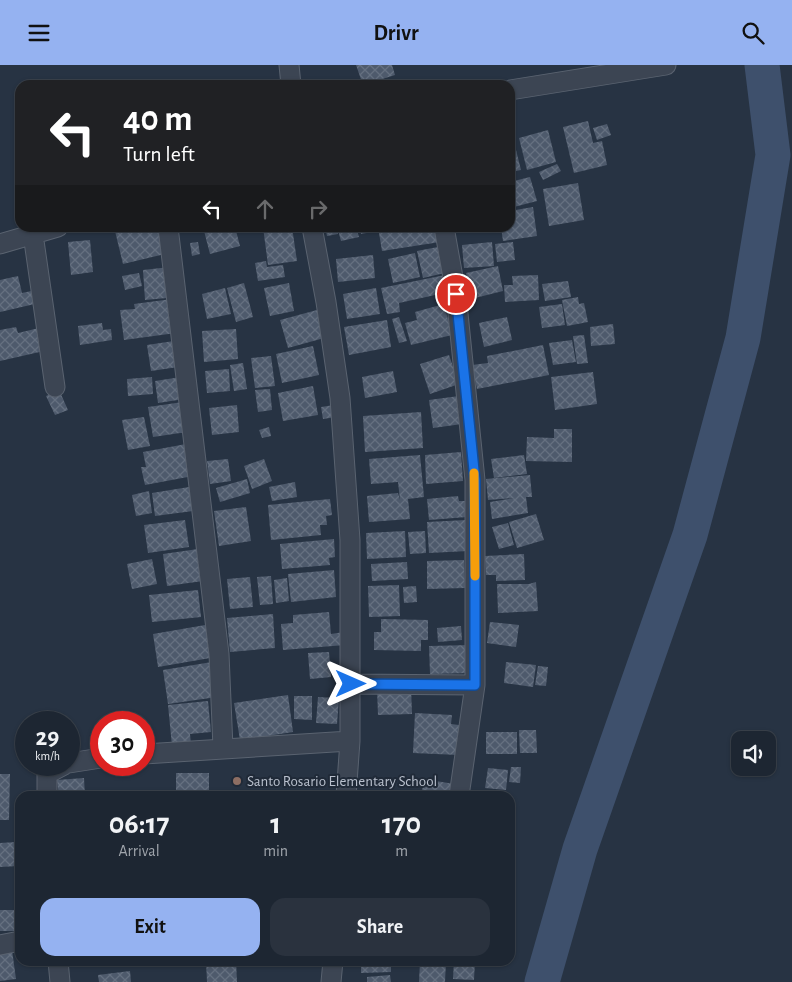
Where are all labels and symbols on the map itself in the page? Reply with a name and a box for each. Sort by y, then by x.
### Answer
pin [435,273,477,315]
position arrow [324,657,376,709]
speed limit sign: 30 [90,711,155,776]
place label: Santo Rosario Elementary School [247,774,437,789]
marker: Santo Rosario Elementary School [231,775,243,787]

